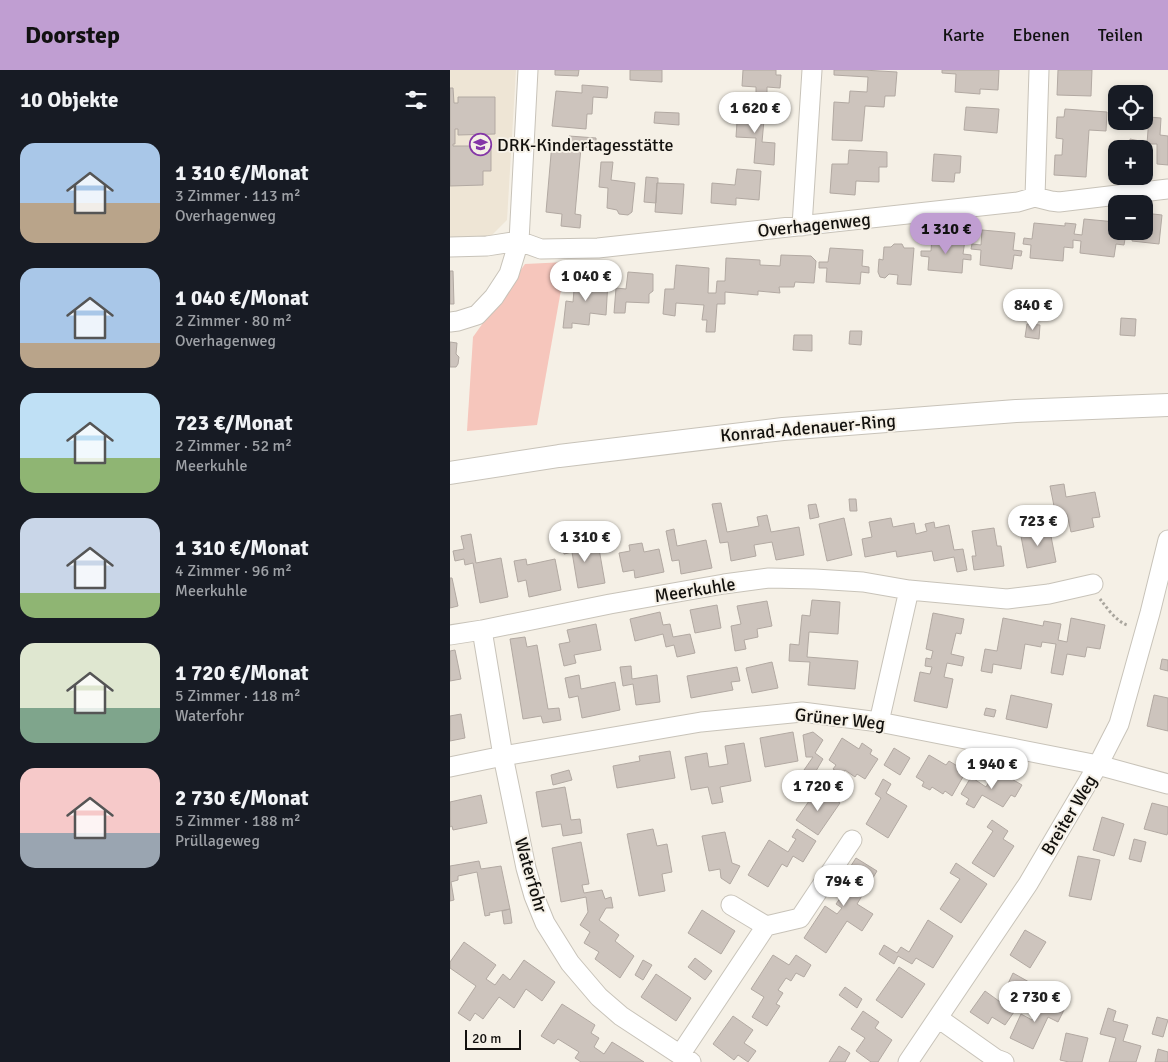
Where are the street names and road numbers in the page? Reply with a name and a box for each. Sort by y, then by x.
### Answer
street label: Overhagenweg [756,208,872,242]
street label: Konrad-Adenauer-Ring [719,409,897,447]
street label: Meerkuhle [653,573,737,607]
street label: Grüner Weg [794,703,886,735]
street label: Breiter Weg [1037,771,1101,859]
street label: Waterfohr [510,835,552,916]

